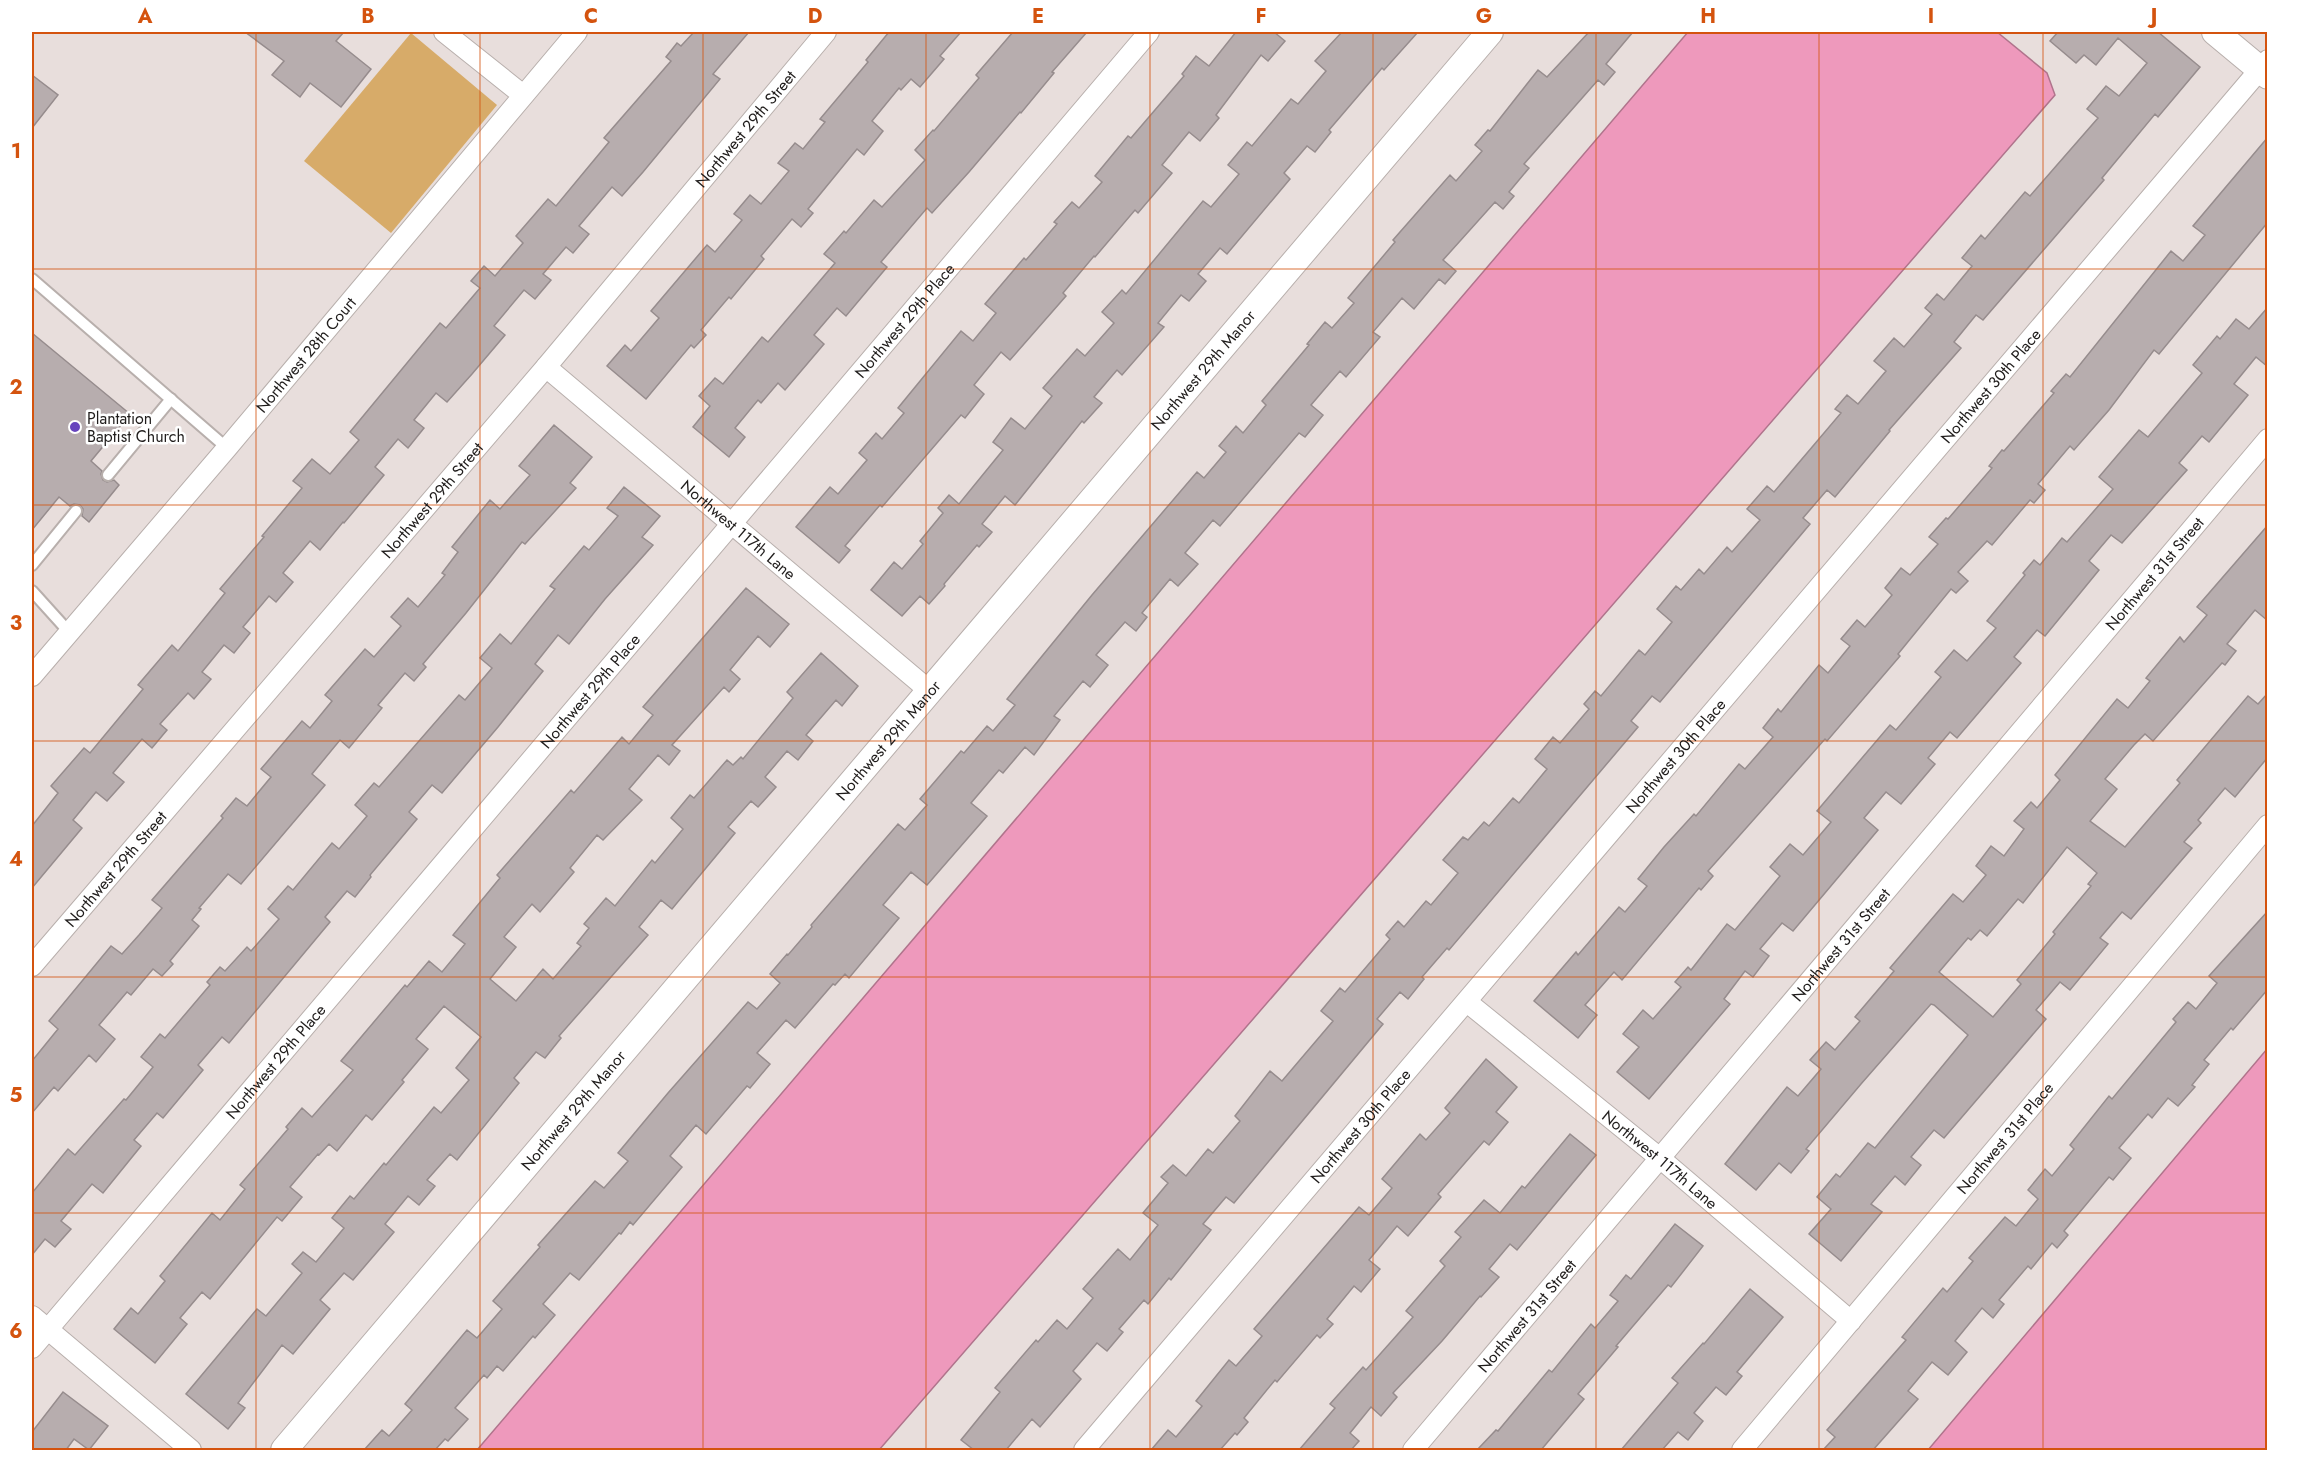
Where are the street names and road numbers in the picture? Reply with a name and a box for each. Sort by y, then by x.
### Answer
street label: Northwest 29th Street [690,65,802,192]
street label: Northwest 29th Place [849,258,960,383]
street label: Northwest 28th Court [250,292,362,418]
street label: Northwest 29th Manor [1145,305,1261,435]
street label: Northwest 30th Place [1935,324,2046,448]
street label: Northwest 29th Street [376,437,489,563]
street label: Northwest 117th Lane [676,475,801,585]
street label: Northwest 31st Street [2100,512,2209,635]
street label: Northwest 29th Place [535,629,646,754]
street label: Northwest 29th Manor [830,675,946,806]
street label: Northwest 30th Place [1620,694,1731,818]
street label: Northwest 29th Street [59,806,172,932]
street label: Northwest 31st Street [1786,883,1896,1007]
street label: Northwest 29th Place [220,999,331,1124]
street label: Northwest 29th Manor [515,1045,632,1176]
street label: Northwest 30th Place [1305,1064,1416,1188]
street label: Northwest 31st Place [1951,1077,2059,1199]
street label: Northwest 117th Lane [1597,1105,1723,1215]
street label: Northwest 31st Street [1472,1254,1582,1378]

